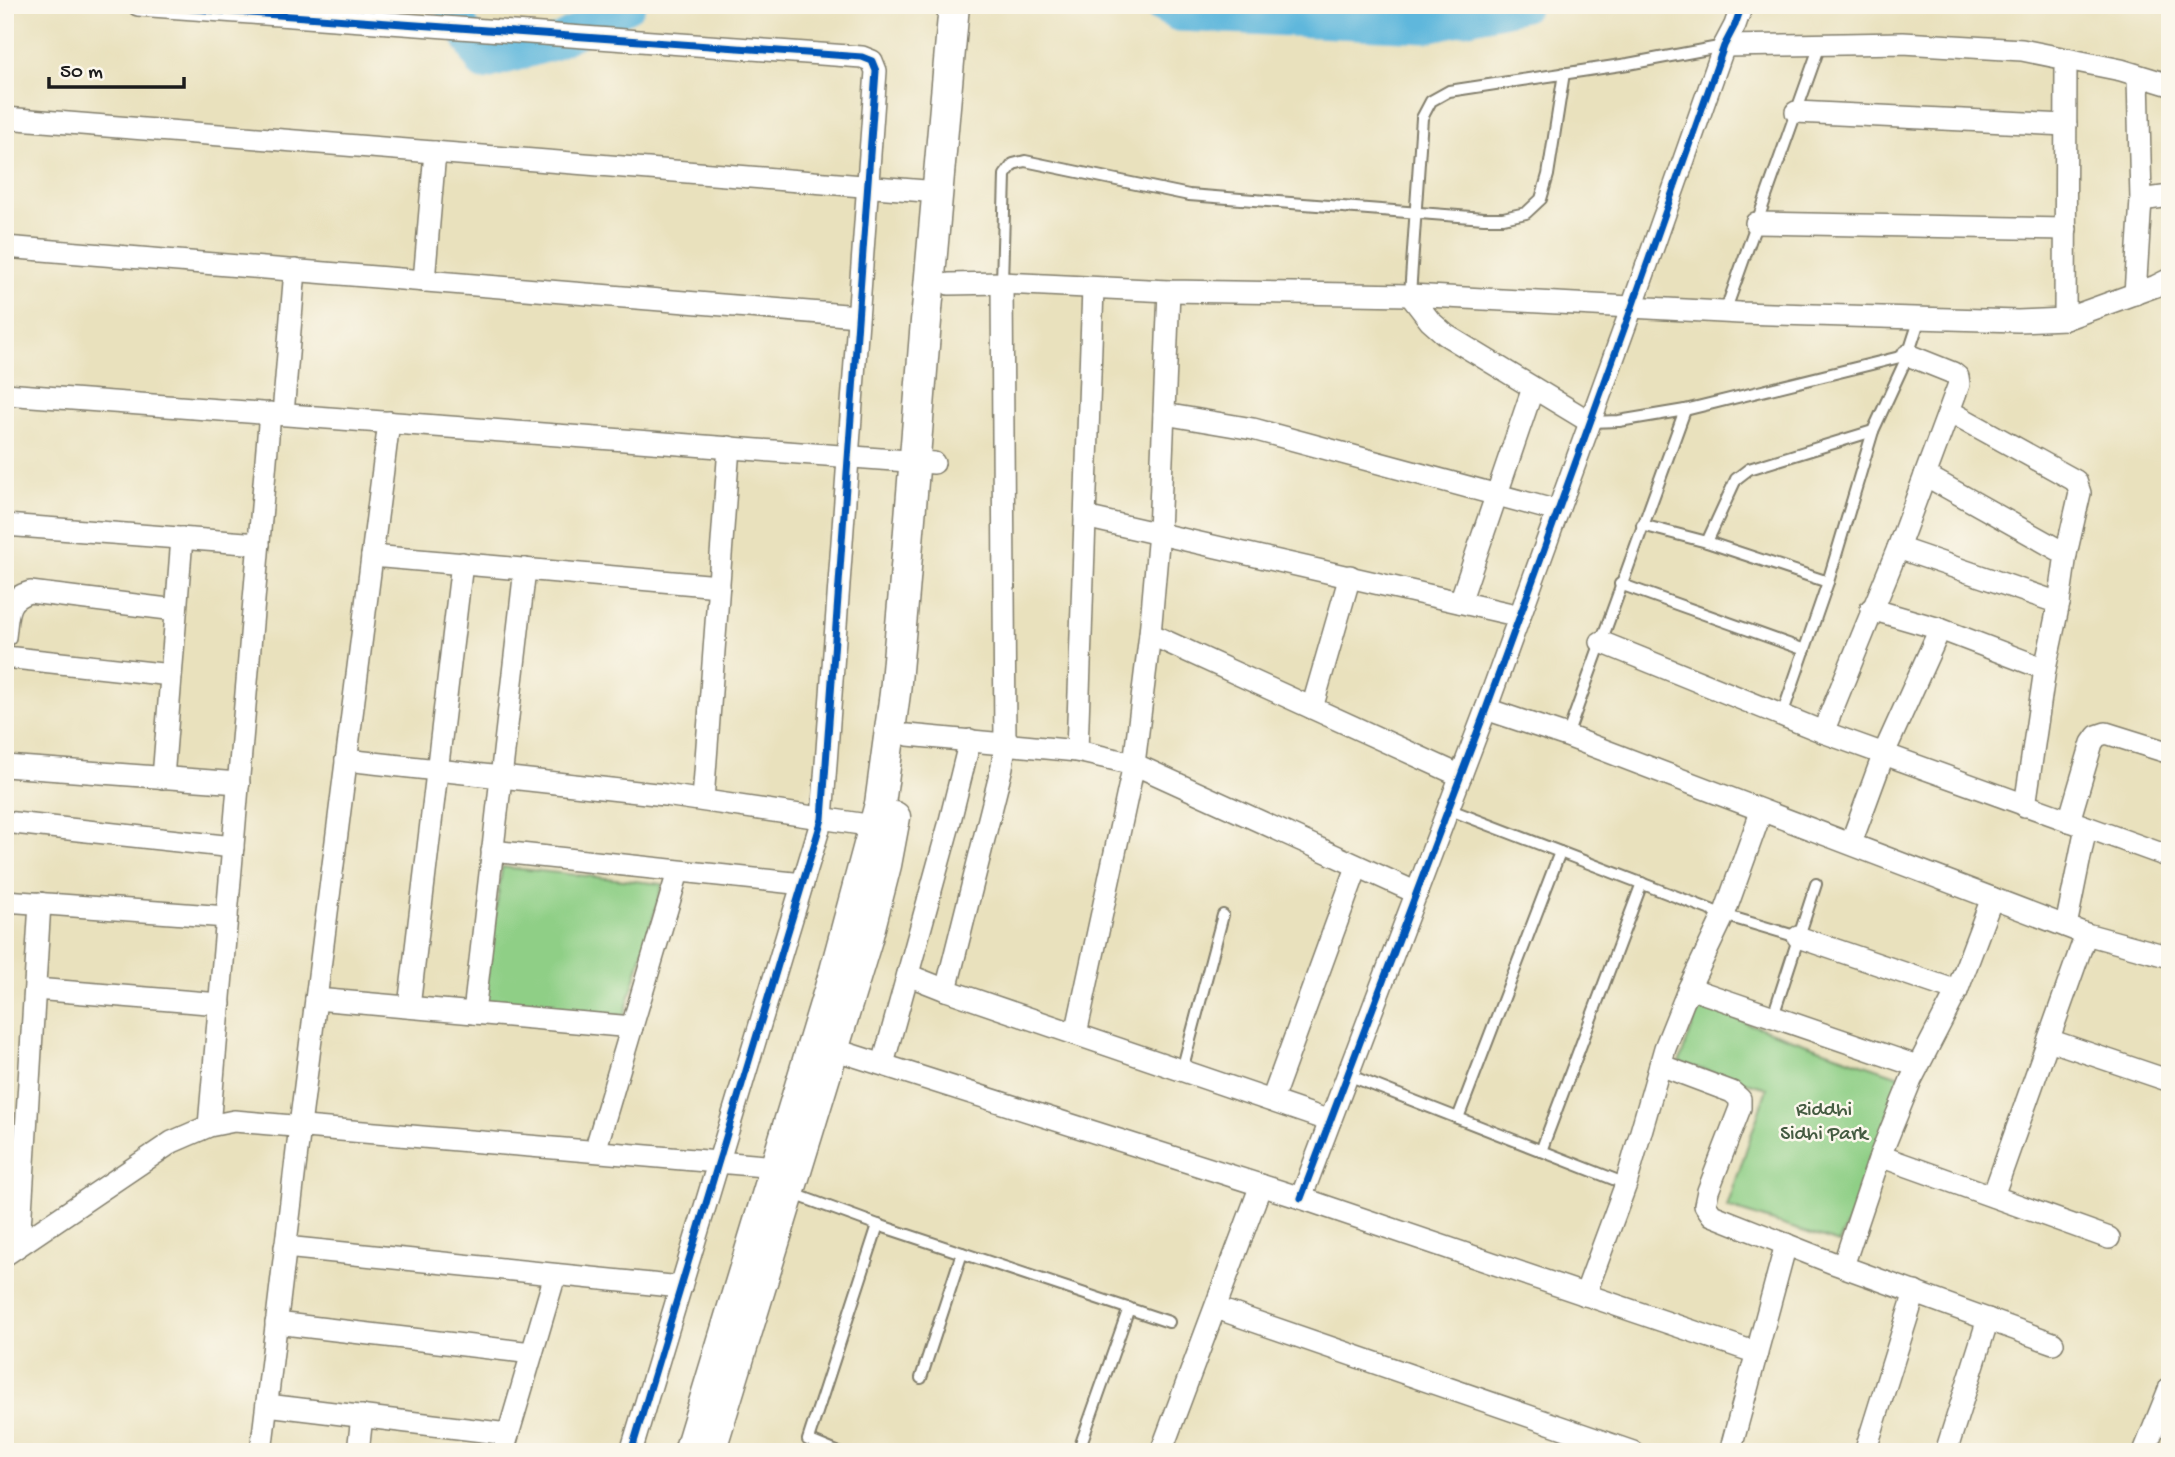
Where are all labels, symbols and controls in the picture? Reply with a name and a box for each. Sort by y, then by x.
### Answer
scale bar [49,46,184,90]
text: 50 m [60,61,103,86]
park label: Riddhi Sidhi Park [1780,1099,1870,1148]

